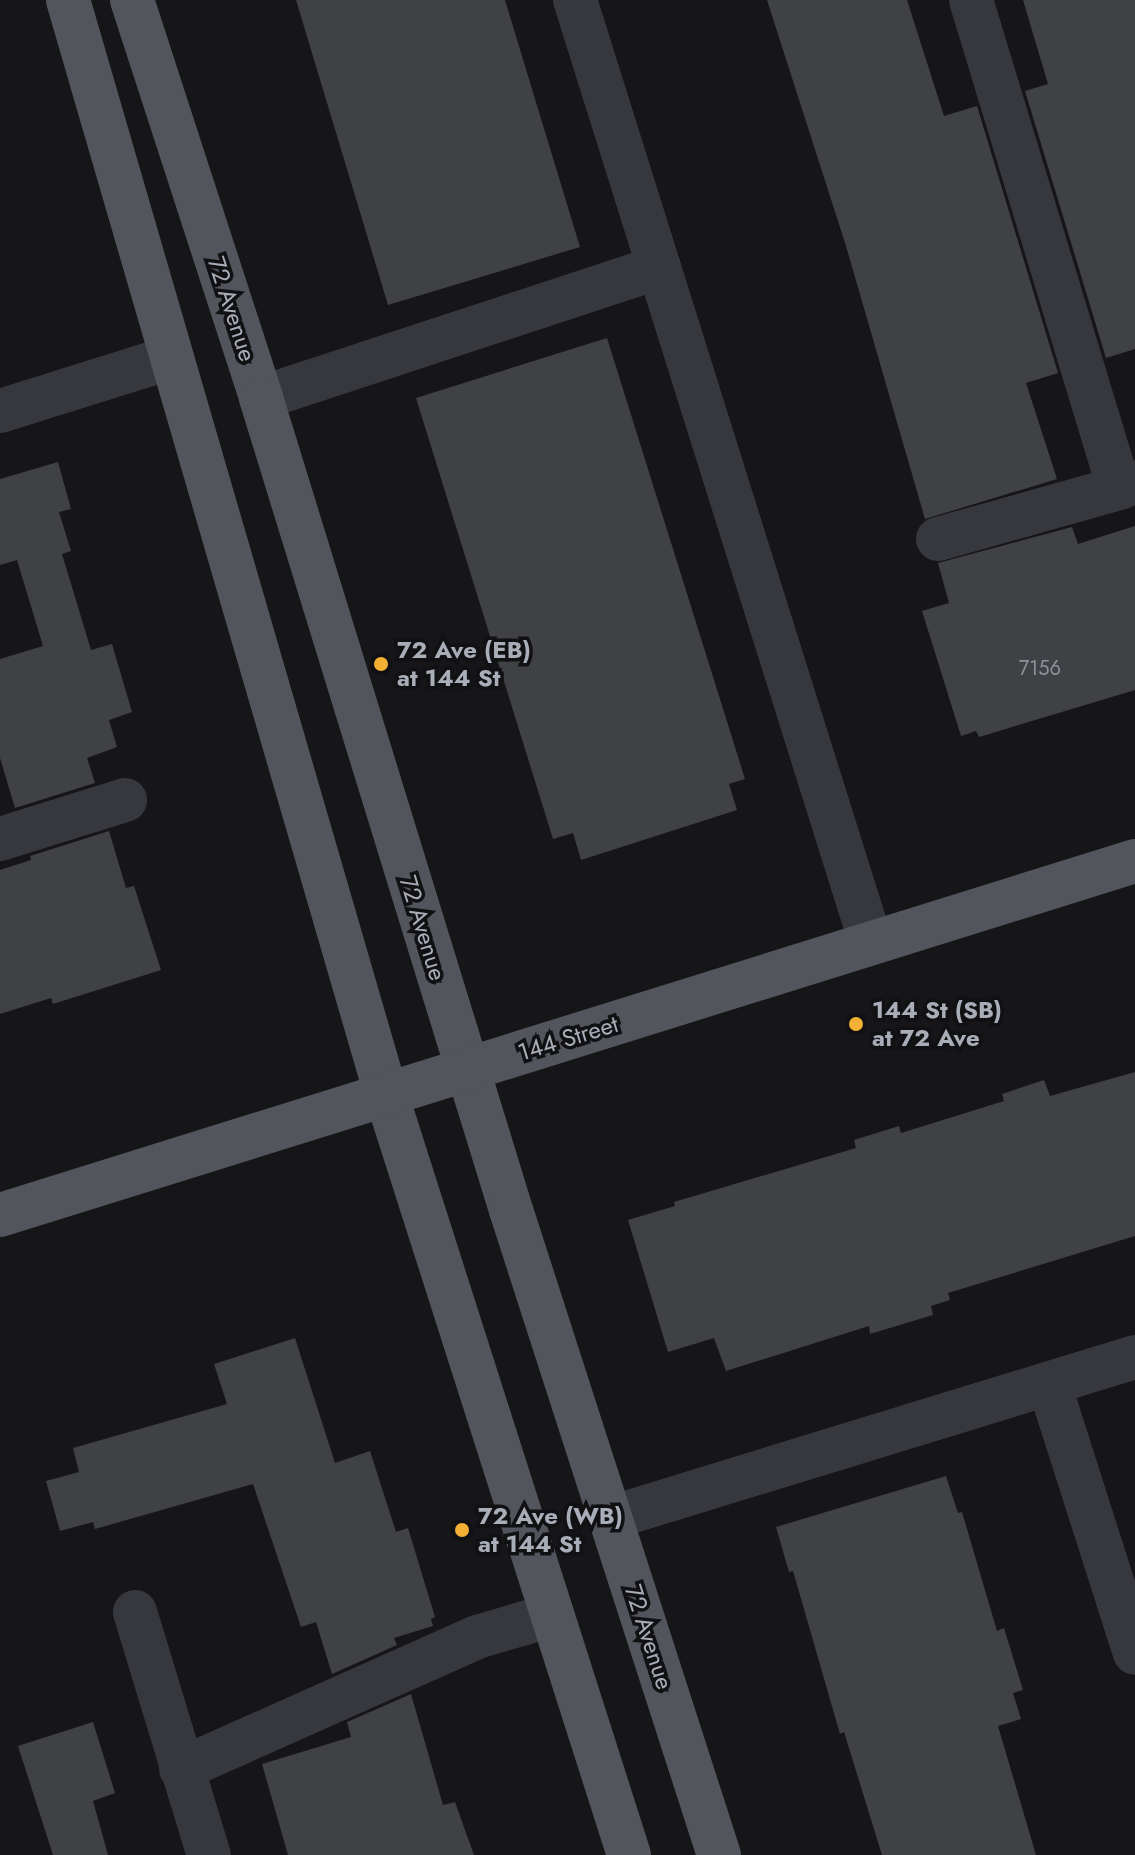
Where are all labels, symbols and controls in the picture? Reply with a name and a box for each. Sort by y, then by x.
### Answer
street label: 72 Avenue [202,253,262,365]
place label: 72 Ave (EB) at 144 St [397,636,531,692]
marker: 72 Ave (EB) at 144 St [372,655,390,673]
house number: 7156 [1019,656,1061,680]
street label: 72 Avenue [393,872,453,984]
place label: 144 St (SB) at 72 Ave [872,996,1002,1052]
street label: 144 Street [514,1009,622,1067]
marker: 144 St (SB) at 72 Ave [847,1015,865,1033]
place label: 72 Ave (WB) at 144 St [478,1502,623,1558]
marker: 72 Ave (WB) at 144 St [453,1521,471,1539]
street label: 72 Avenue [619,1581,679,1693]

